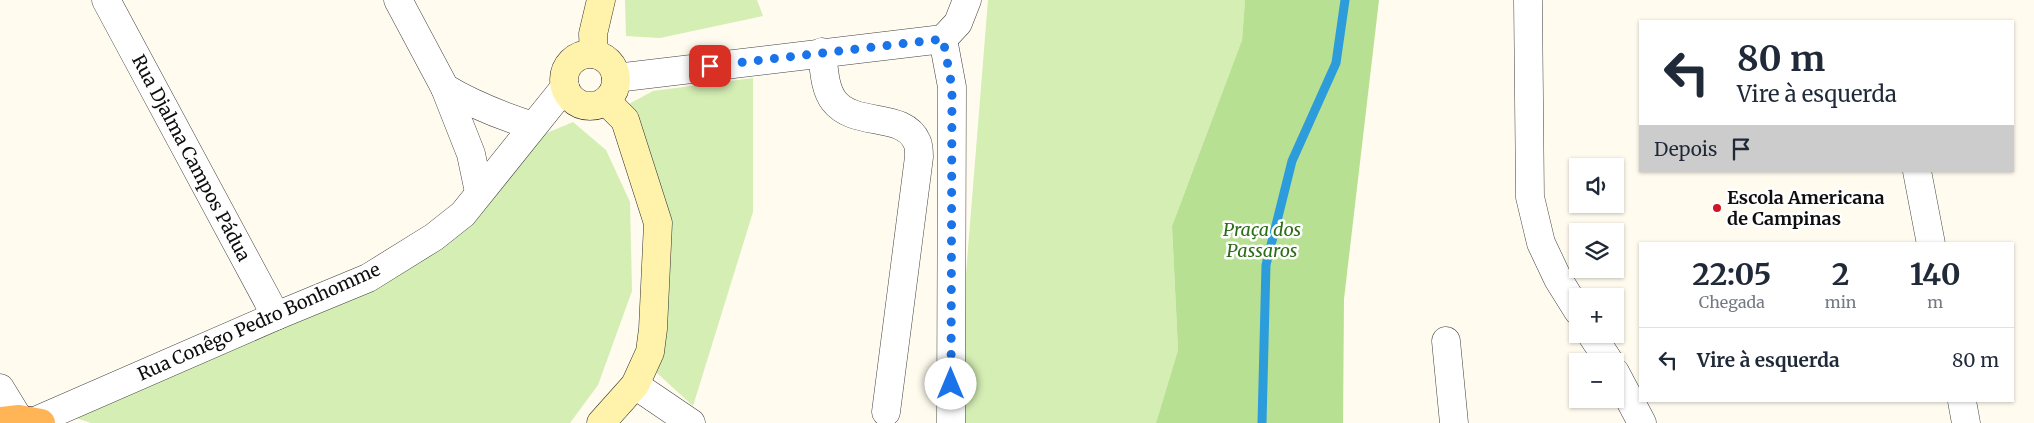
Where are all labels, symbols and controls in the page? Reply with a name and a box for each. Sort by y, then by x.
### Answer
text: 80 m [1737,37,1825,81]
icon: left [1654,40,1719,105]
pin [689,45,731,87]
street label: Rua Djalma Campos Pádua [127,51,256,265]
icon: arrive [696,52,724,80]
text: Vire à esquerda [1737,80,1897,108]
icon: arrive [1727,135,1755,163]
text: Depois [1654,137,1717,161]
map controls [1569,158,1624,408]
button: sound [1569,158,1624,213]
place label: Escola Americana de Campinas [1727,186,1885,230]
marker: Escola Americana de Campinas [1711,202,1723,214]
park label: Praça dos Passaros [1223,218,1301,262]
button: layers [1569,223,1624,278]
text: 22:05 [1692,255,1771,293]
text: 2 [1832,255,1849,293]
text: 140 [1910,255,1961,293]
street label: Rua Conêgo Pedro Bonhomme [134,258,384,386]
button: + [1569,288,1624,343]
text: Chegada [1699,292,1765,312]
text: min [1825,292,1856,312]
text: m [1927,292,1943,312]
icon: left [1654,346,1682,374]
text: Vire à esquerda [1697,348,1840,372]
text: 80 m [1952,348,1999,372]
button: − [1569,353,1624,408]
position arrow [924,357,976,409]

